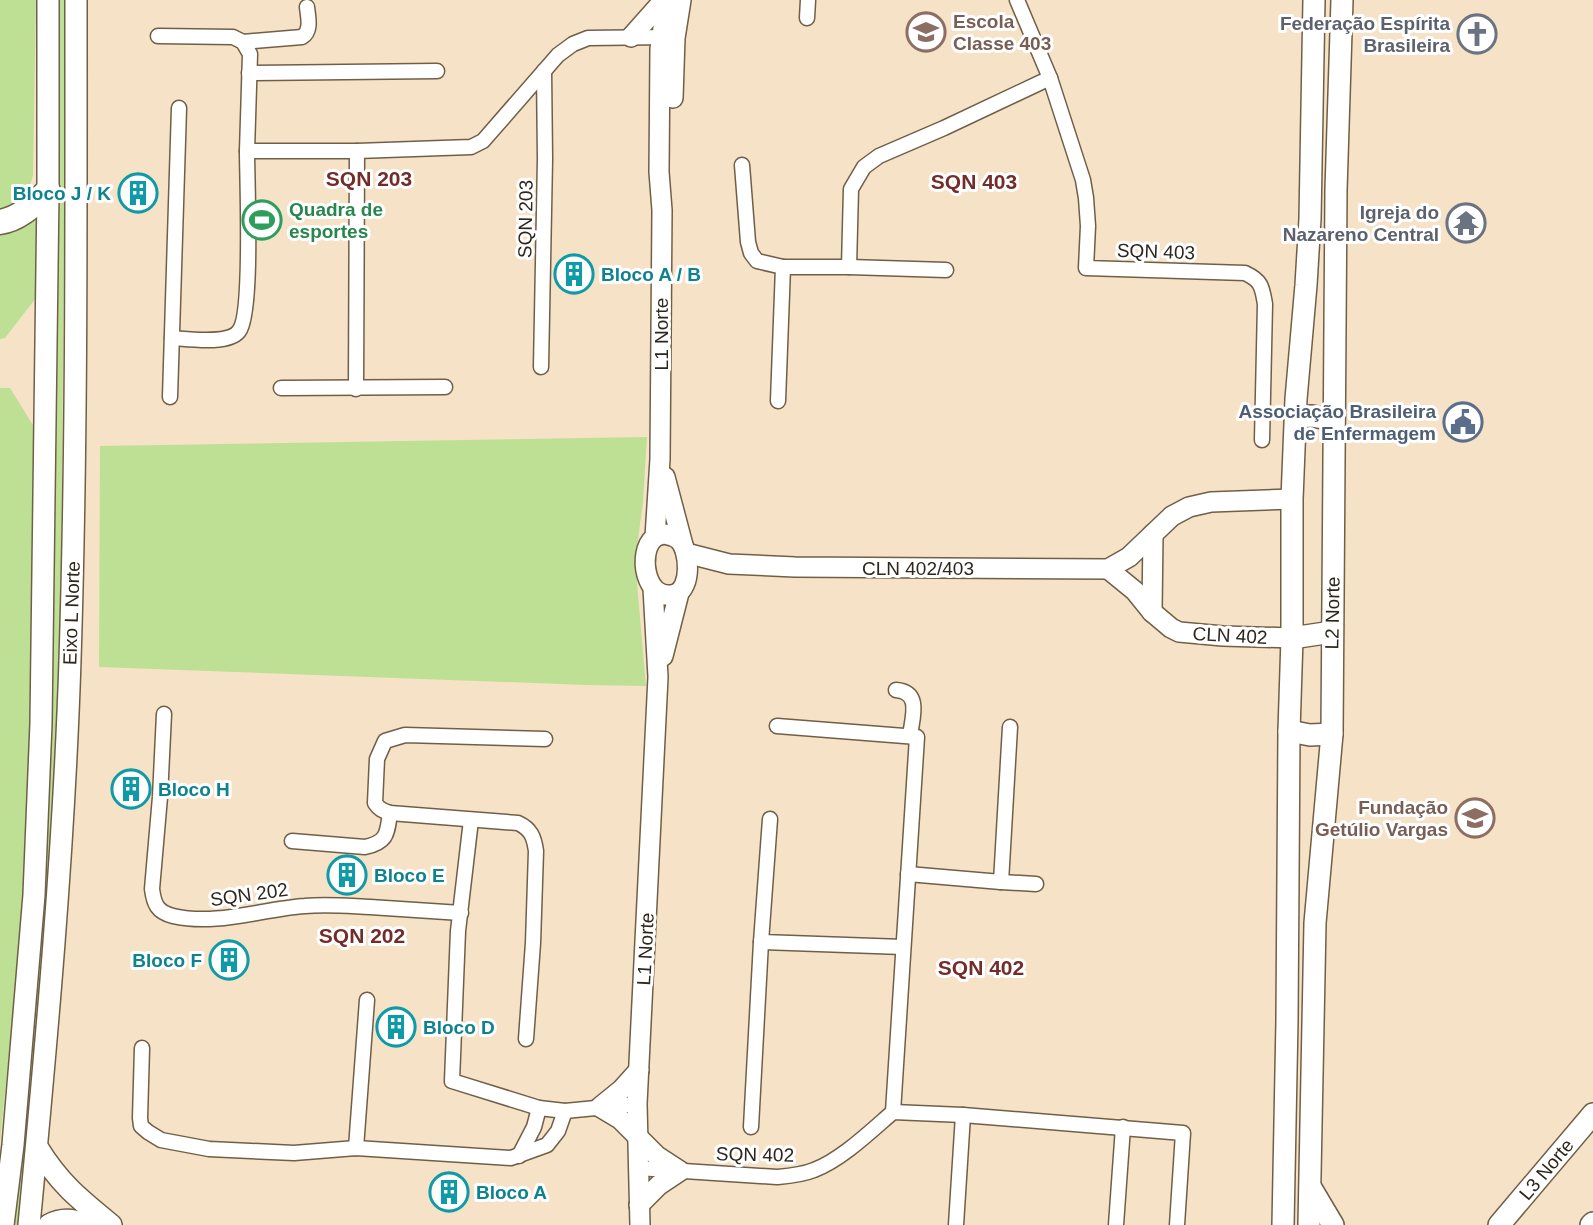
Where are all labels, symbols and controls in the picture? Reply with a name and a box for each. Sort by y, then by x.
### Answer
school or university icon: Escola Classe 403 [905,11,947,53]
place label: Escola Classe 403 [953,11,1051,54]
place label: Federação Espírita Brasileira [1280,13,1450,56]
church icon: Federação Espírita Brasileira [1456,13,1498,55]
district label: SQN 203 [326,167,412,190]
district label: SQN 403 [931,170,1017,193]
building icon: Bloco J / K [117,172,159,214]
street label: SQN 203 [514,180,537,258]
place label: Bloco J / K [13,183,111,204]
sports icon: Quadra de esportes [241,199,283,241]
place label: Quadra de esportes [289,199,383,242]
place label: Igreja do Nazareno Central [1283,202,1439,245]
temple icon: Igreja do Nazareno Central [1445,202,1487,244]
street label: SQN 403 [1117,240,1195,263]
building icon: Bloco A / B [553,253,595,295]
place label: Bloco A / B [601,264,701,285]
street label: L1 Norte [651,298,672,370]
place label: Associação Brasileira de Enfermagem [1238,401,1436,444]
public building icon: Associação Brasileira de Enfermagem [1442,401,1484,443]
street label: CLN 402/403 [862,558,974,579]
street label: Eixo L Norte [59,561,84,665]
street label: L2 Norte [1321,576,1344,650]
street label: CLN 402 [1192,623,1268,648]
building icon: Bloco H [110,768,152,810]
place label: Bloco H [158,779,230,800]
place label: Fundação Getúlio Vargas [1315,797,1448,840]
school or university icon: Fundação Getúlio Vargas [1454,797,1496,839]
building icon: Bloco E [326,854,368,896]
place label: Bloco E [374,865,445,886]
street label: SQN 202 [209,879,289,910]
street label: L1 Norte [633,912,658,986]
district label: SQN 202 [319,924,405,947]
building icon: Bloco F [208,939,250,981]
place label: Bloco F [132,950,202,971]
district label: SQN 402 [938,956,1024,979]
building icon: Bloco D [375,1006,417,1048]
place label: Bloco D [423,1017,495,1038]
street label: L3 Norte [1515,1135,1578,1204]
street label: SQN 402 [716,1143,794,1166]
building icon: Bloco A [428,1171,470,1213]
place label: Bloco A [476,1182,547,1203]

